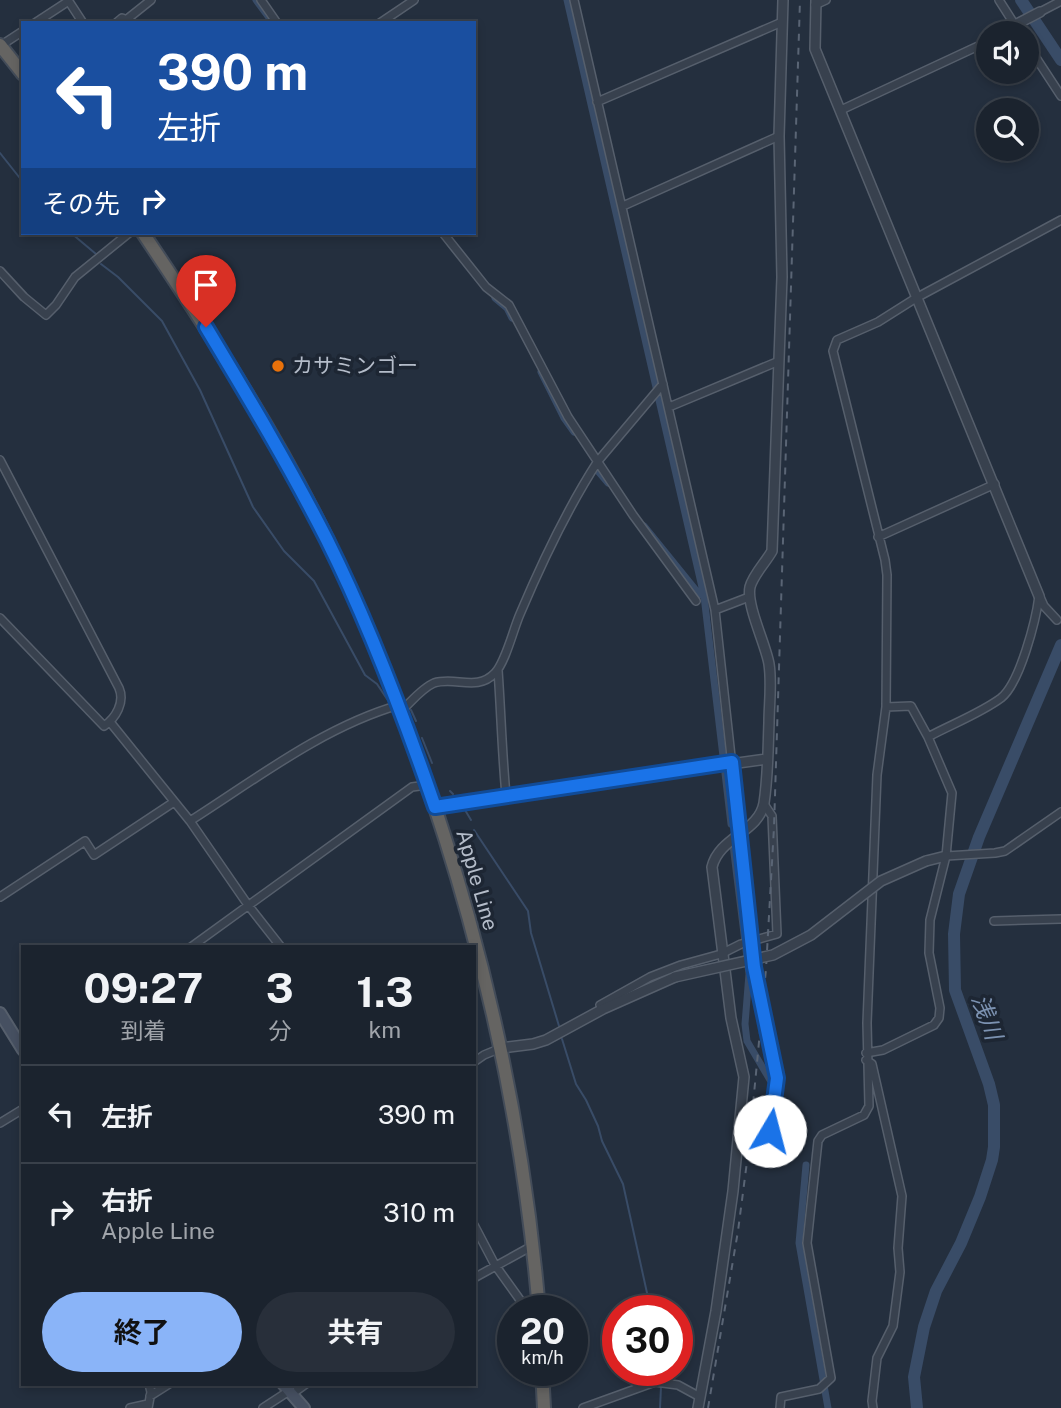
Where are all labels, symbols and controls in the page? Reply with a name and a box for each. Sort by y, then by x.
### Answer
map controls [976,21,1039,161]
button: sound [976,21,1039,84]
text: 390 m [157,43,308,101]
icon: left [42,49,133,140]
button: search [976,98,1039,161]
text: 左折 [157,109,221,146]
icon: right [134,182,172,220]
text: その先 [42,188,120,219]
pin [176,255,236,327]
icon: arrive [187,266,225,304]
place label: カサミンゴー [292,353,418,378]
marker: カサミンゴー [270,358,286,374]
street label: Apple Line [451,826,504,933]
text: 09:27 [84,963,203,1012]
text: 3 [266,963,294,1012]
text: 1.3 [356,967,413,1016]
water label: 浅川 [967,991,1009,1046]
text: km [368,1016,401,1043]
text: 到着 [120,1017,166,1044]
text: 分 [268,1017,291,1044]
position arrow [733,1094,807,1168]
icon: left [42,1095,80,1133]
text: 390 m [378,1099,455,1130]
text: 左折 [101,1101,153,1132]
text: 右折 [101,1185,153,1216]
icon: right [42,1193,80,1231]
text: 310 m [383,1197,455,1228]
text: Apple Line [101,1217,215,1244]
button: 終了 [42,1292,242,1372]
button: 共有 [256,1292,455,1372]
speed limit sign: 30 [602,1295,693,1386]
text: 20 [520,1311,565,1352]
text: km/h [521,1347,564,1368]

